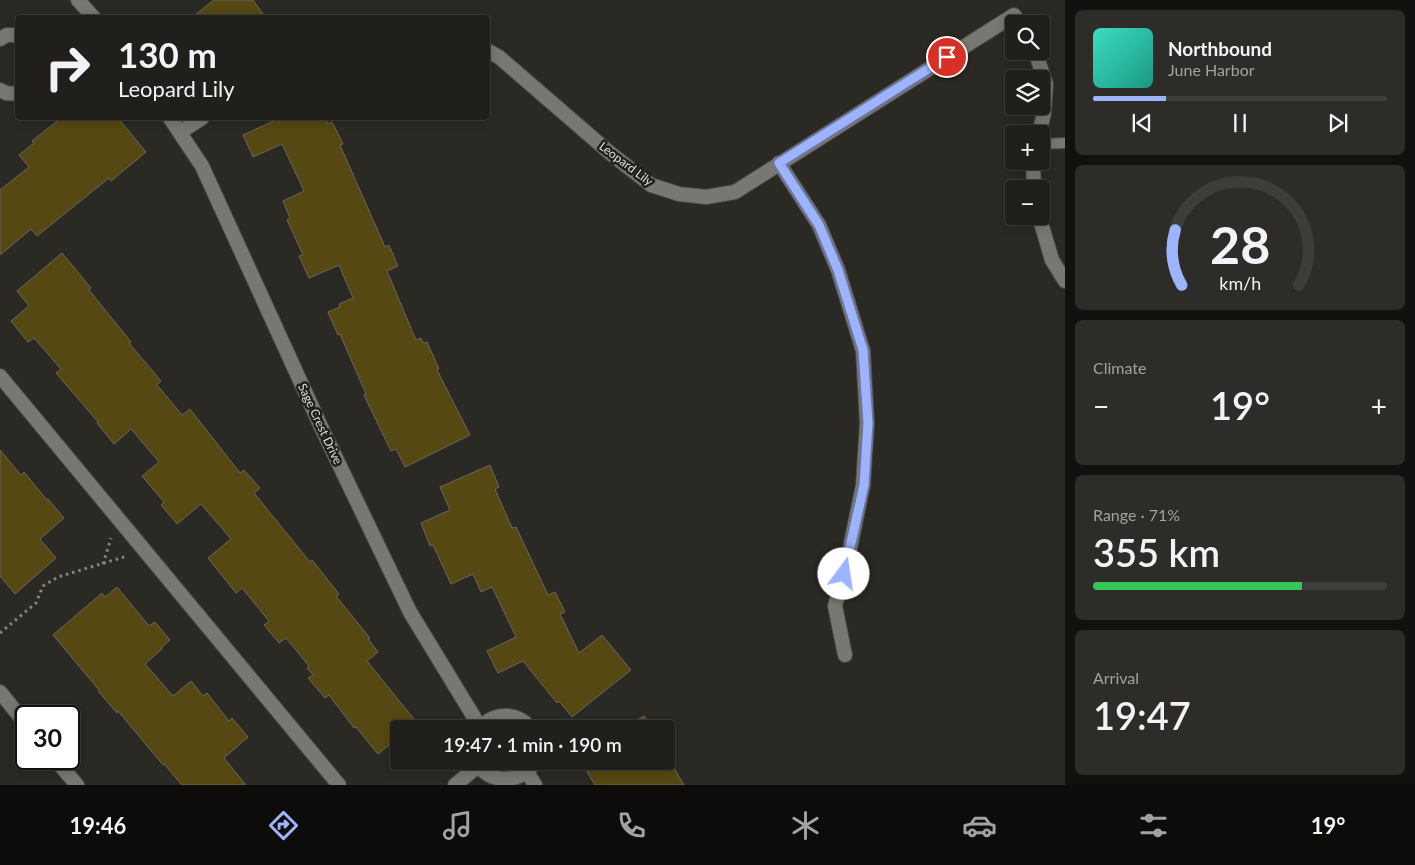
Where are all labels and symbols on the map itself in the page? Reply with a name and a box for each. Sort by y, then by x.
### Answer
pin [926,36,968,78]
street label: Leopard Lily [596,138,657,189]
street label: Sage Crest Drive [295,381,346,467]
position arrow [817,547,869,599]
speed limit sign: 30 [15,705,80,770]

